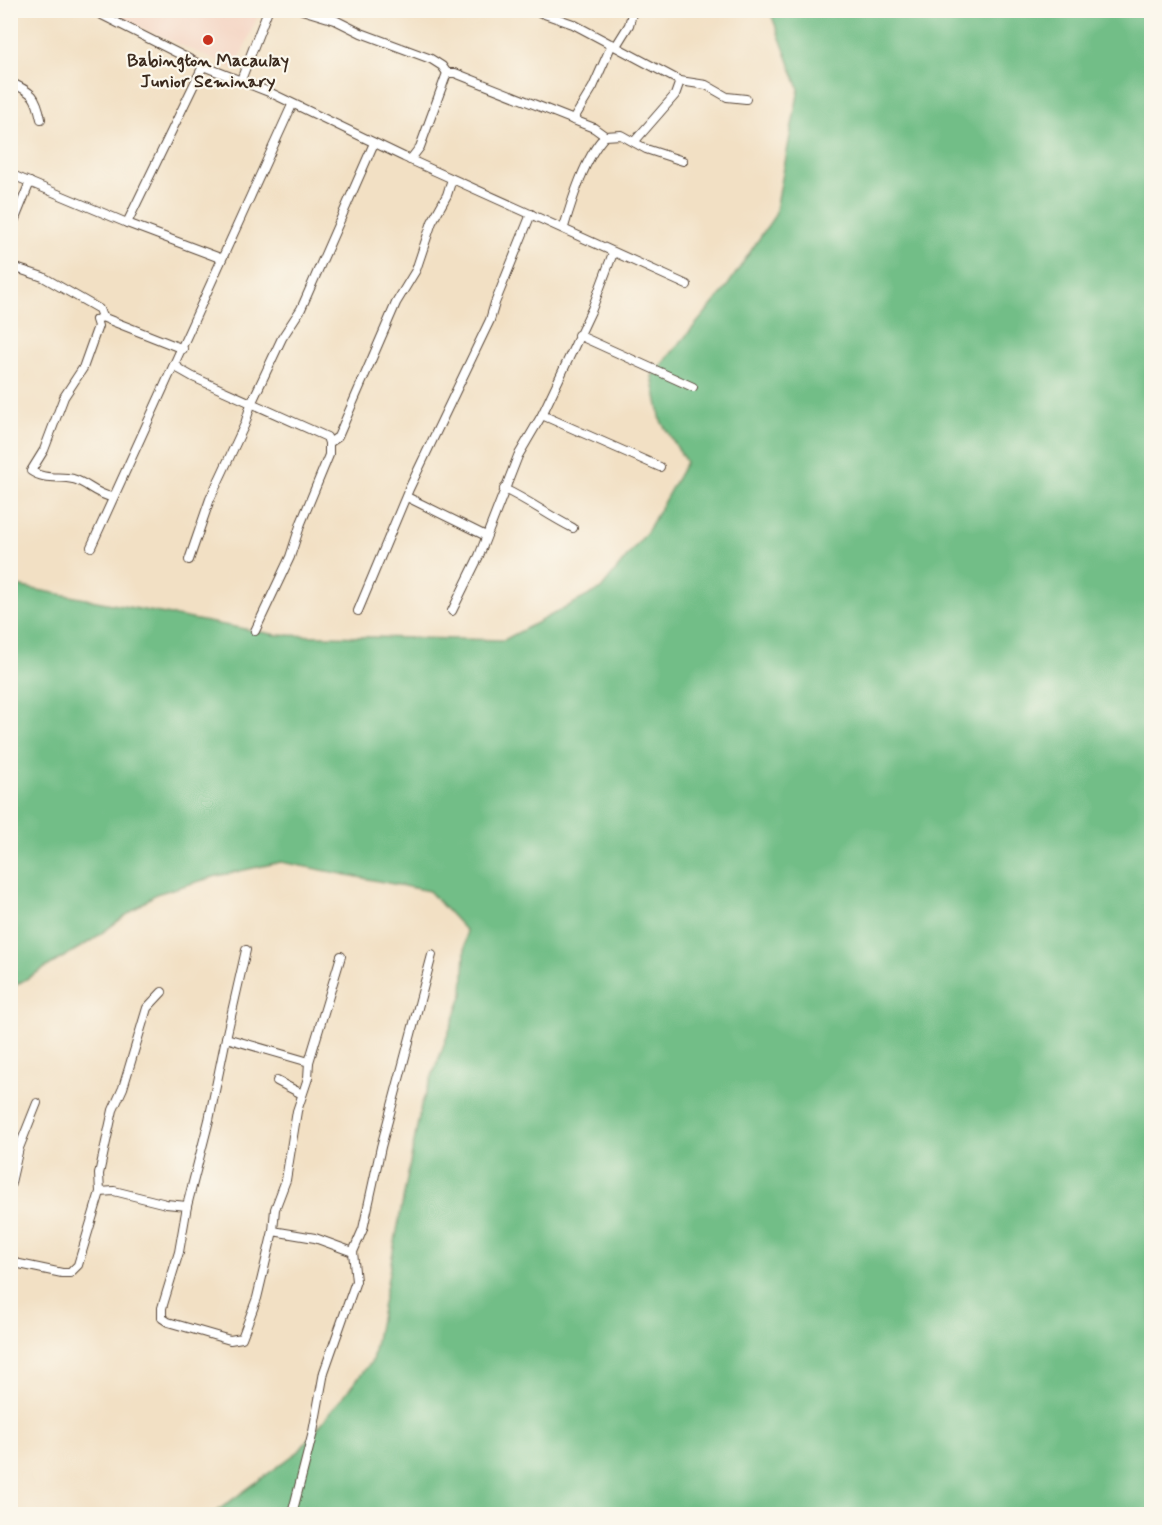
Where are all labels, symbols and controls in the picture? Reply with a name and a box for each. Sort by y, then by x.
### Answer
marker: Babington Macaulay Junior Seminary [201,33,215,47]
place label: Babington Macaulay Junior Seminary [127,49,289,94]

